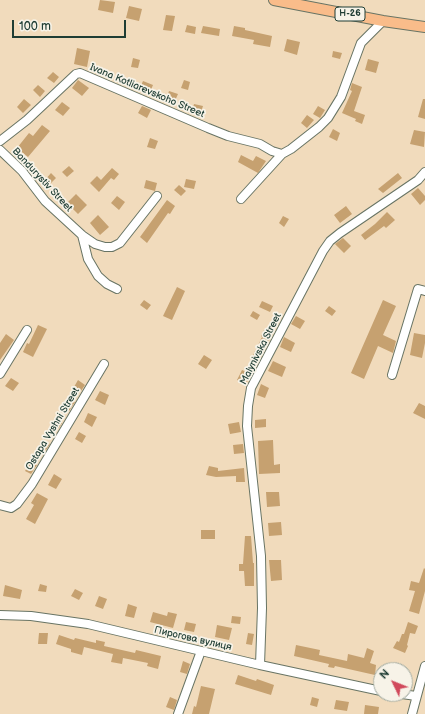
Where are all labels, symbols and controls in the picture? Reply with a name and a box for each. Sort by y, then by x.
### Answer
road number: Н-26 [335,7,365,21]
scale bar [14,12,128,38]
text: 100 m [19,19,51,34]
street label: Ivana Kotliarevskoho Street [88,61,206,121]
street label: Bandurystiv Street [9,146,75,214]
street label: Malynivska Street [238,311,284,387]
street label: Ostapa Vyshni Street [24,385,82,473]
street label: Пирогова вулиця [153,624,233,654]
north arrow [373,662,413,702]
text: N [377,667,392,682]

